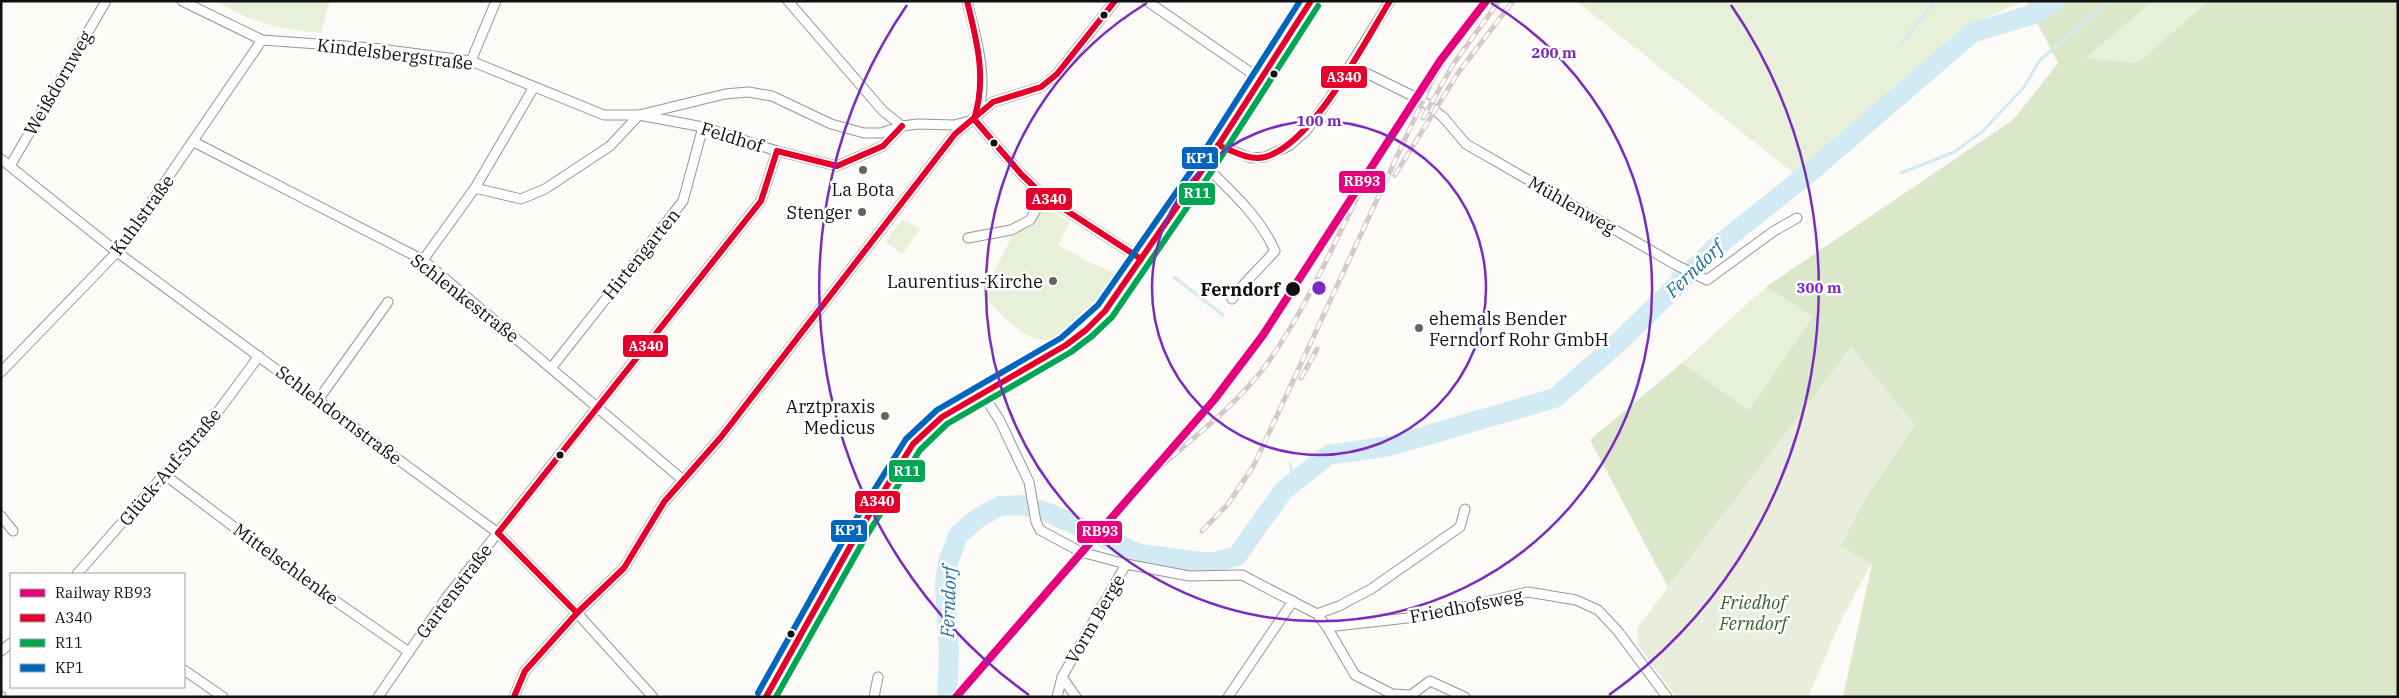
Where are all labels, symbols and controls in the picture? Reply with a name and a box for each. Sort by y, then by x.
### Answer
unlabelled marker [1099,10,1109,20]
street label: Weißdornweg [19,26,97,140]
street label: Kindelsbergstraße [316,33,474,75]
text: 200 m [1531,43,1577,62]
line badge: A340 [1320,65,1368,89]
text: A340 [1327,68,1362,86]
unlabelled marker [1269,69,1279,79]
text: 100 m [1296,111,1342,130]
street label: Feldhof [698,117,768,158]
unlabelled marker [989,138,999,148]
line badge: KP1 [1181,146,1219,170]
text: KP1 [1186,149,1214,167]
marker: La Bota [857,164,869,176]
street label: Kuhlstraße [105,170,179,260]
line badge: RB93 [1338,170,1386,194]
street label: Mühlenweg [1524,171,1620,239]
text: RB93 [1344,172,1380,190]
place label: La Bota [831,178,895,201]
line badge: R11 [1178,182,1216,206]
text: R11 [1183,184,1211,202]
line badge: A340 [1025,187,1073,211]
text: A340 [1032,190,1067,208]
place label: Stenger [787,201,852,224]
street label: Hirtengarten [597,204,685,304]
marker: Stenger [856,206,868,218]
water label: Ferndorf [1659,233,1730,303]
street label: Schlenkestraße [406,248,524,348]
place label: Laurentius-Kirche [887,270,1043,293]
marker: Laurentius-Kirche [1047,275,1059,287]
place label: Ferndorf [1201,278,1282,301]
text: 300 m [1796,278,1842,297]
centre of rings [1310,279,1328,297]
marker: Ferndorf [1284,280,1302,298]
place label: ehemals Bender Ferndorf Rohr GmbH [1429,307,1609,351]
marker: ehemals Bender Ferndorf Rohr GmbH [1413,322,1425,334]
line badge: A340 [622,334,669,358]
text: A340 [629,337,664,355]
street label: Schlehdornstraße [271,360,407,470]
place label: Arztpraxis Medicus [786,395,875,439]
street label: Glück-Auf-Straße [114,403,226,531]
marker: Arztpraxis Medicus [879,410,891,422]
unlabelled marker [555,450,565,460]
line badge: R11 [888,459,926,483]
text: R11 [893,462,921,480]
line badge: A340 [854,490,901,514]
text: A340 [860,492,895,510]
street label: Mittelschlenke [229,518,343,610]
line badge: KP1 [830,519,868,543]
line badge: RB93 [1076,520,1123,544]
text: KP1 [835,521,863,539]
text: RB93 [1082,522,1118,540]
street label: Gartenstraße [411,539,497,643]
water label: Ferndorf [935,563,961,639]
street label: Vorm Berge [1060,570,1130,668]
legend [10,573,185,688]
text: Railway RB93 [55,583,152,602]
street label: Friedhofsweg [1408,584,1525,628]
park label: Friedhof Ferndorf [1718,591,1790,635]
text: A340 [55,608,92,627]
unlabelled marker [786,629,796,639]
text: R11 [55,633,83,652]
text: KP1 [55,658,84,677]

